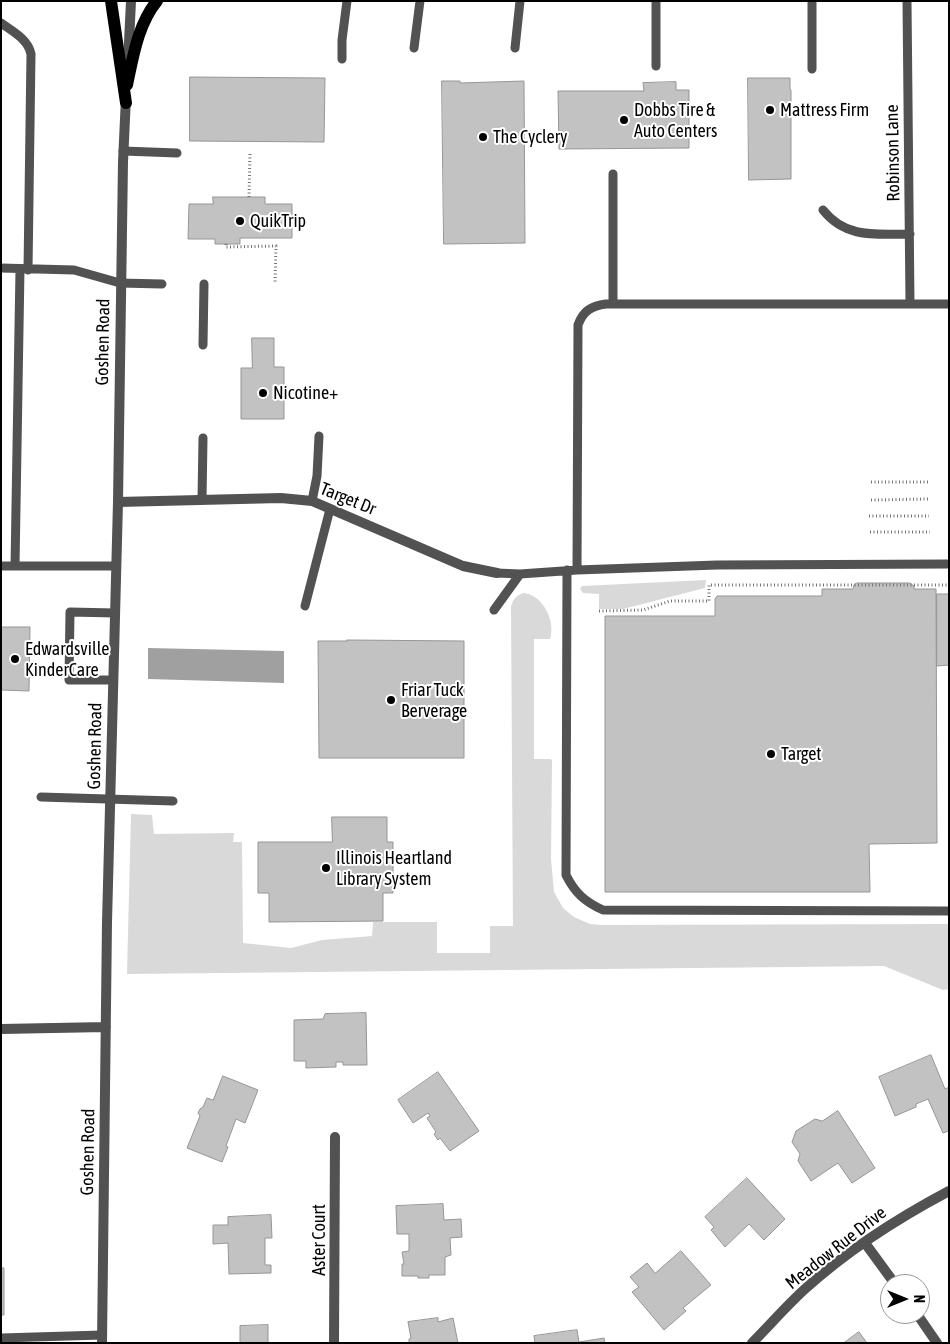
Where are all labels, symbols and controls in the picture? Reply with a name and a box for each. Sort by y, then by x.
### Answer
place label: Dobbs Tire & Auto Centers [634,99,717,142]
place label: Mattress Firm [780,99,869,121]
marker: Mattress Firm [764,104,776,116]
street label: Robinson Lane [881,104,905,202]
marker: Dobbs Tire & Auto Centers [618,114,630,126]
place label: The Cyclery [493,126,567,148]
marker: The Cyclery [477,131,489,143]
place label: QuikTrip [250,210,306,232]
marker: QuikTrip [234,215,246,227]
street label: Goshen Road [91,298,115,386]
place label: Nicotine+ [273,382,338,404]
marker: Nicotine+ [257,387,269,399]
street label: Target Dr [317,478,379,520]
place label: Edwardsville KinderCare [25,638,109,681]
marker: Edwardsville KinderCare [9,653,21,665]
place label: Friar Tuck Berverage [401,679,467,722]
marker: Friar Tuck Berverage [385,694,397,706]
street label: Goshen Road [83,702,107,790]
place label: Target [781,743,822,765]
marker: Target [765,748,777,760]
place label: Illinois Heartland Library System [336,847,452,890]
marker: Illinois Heartland Library System [320,862,332,874]
street label: Goshen Road [76,1108,100,1196]
street label: Meadow Rue Drive [781,1202,891,1294]
street label: Aster Court [308,1204,330,1276]
north arrow [880,1274,930,1324]
text: N [911,1295,927,1303]

